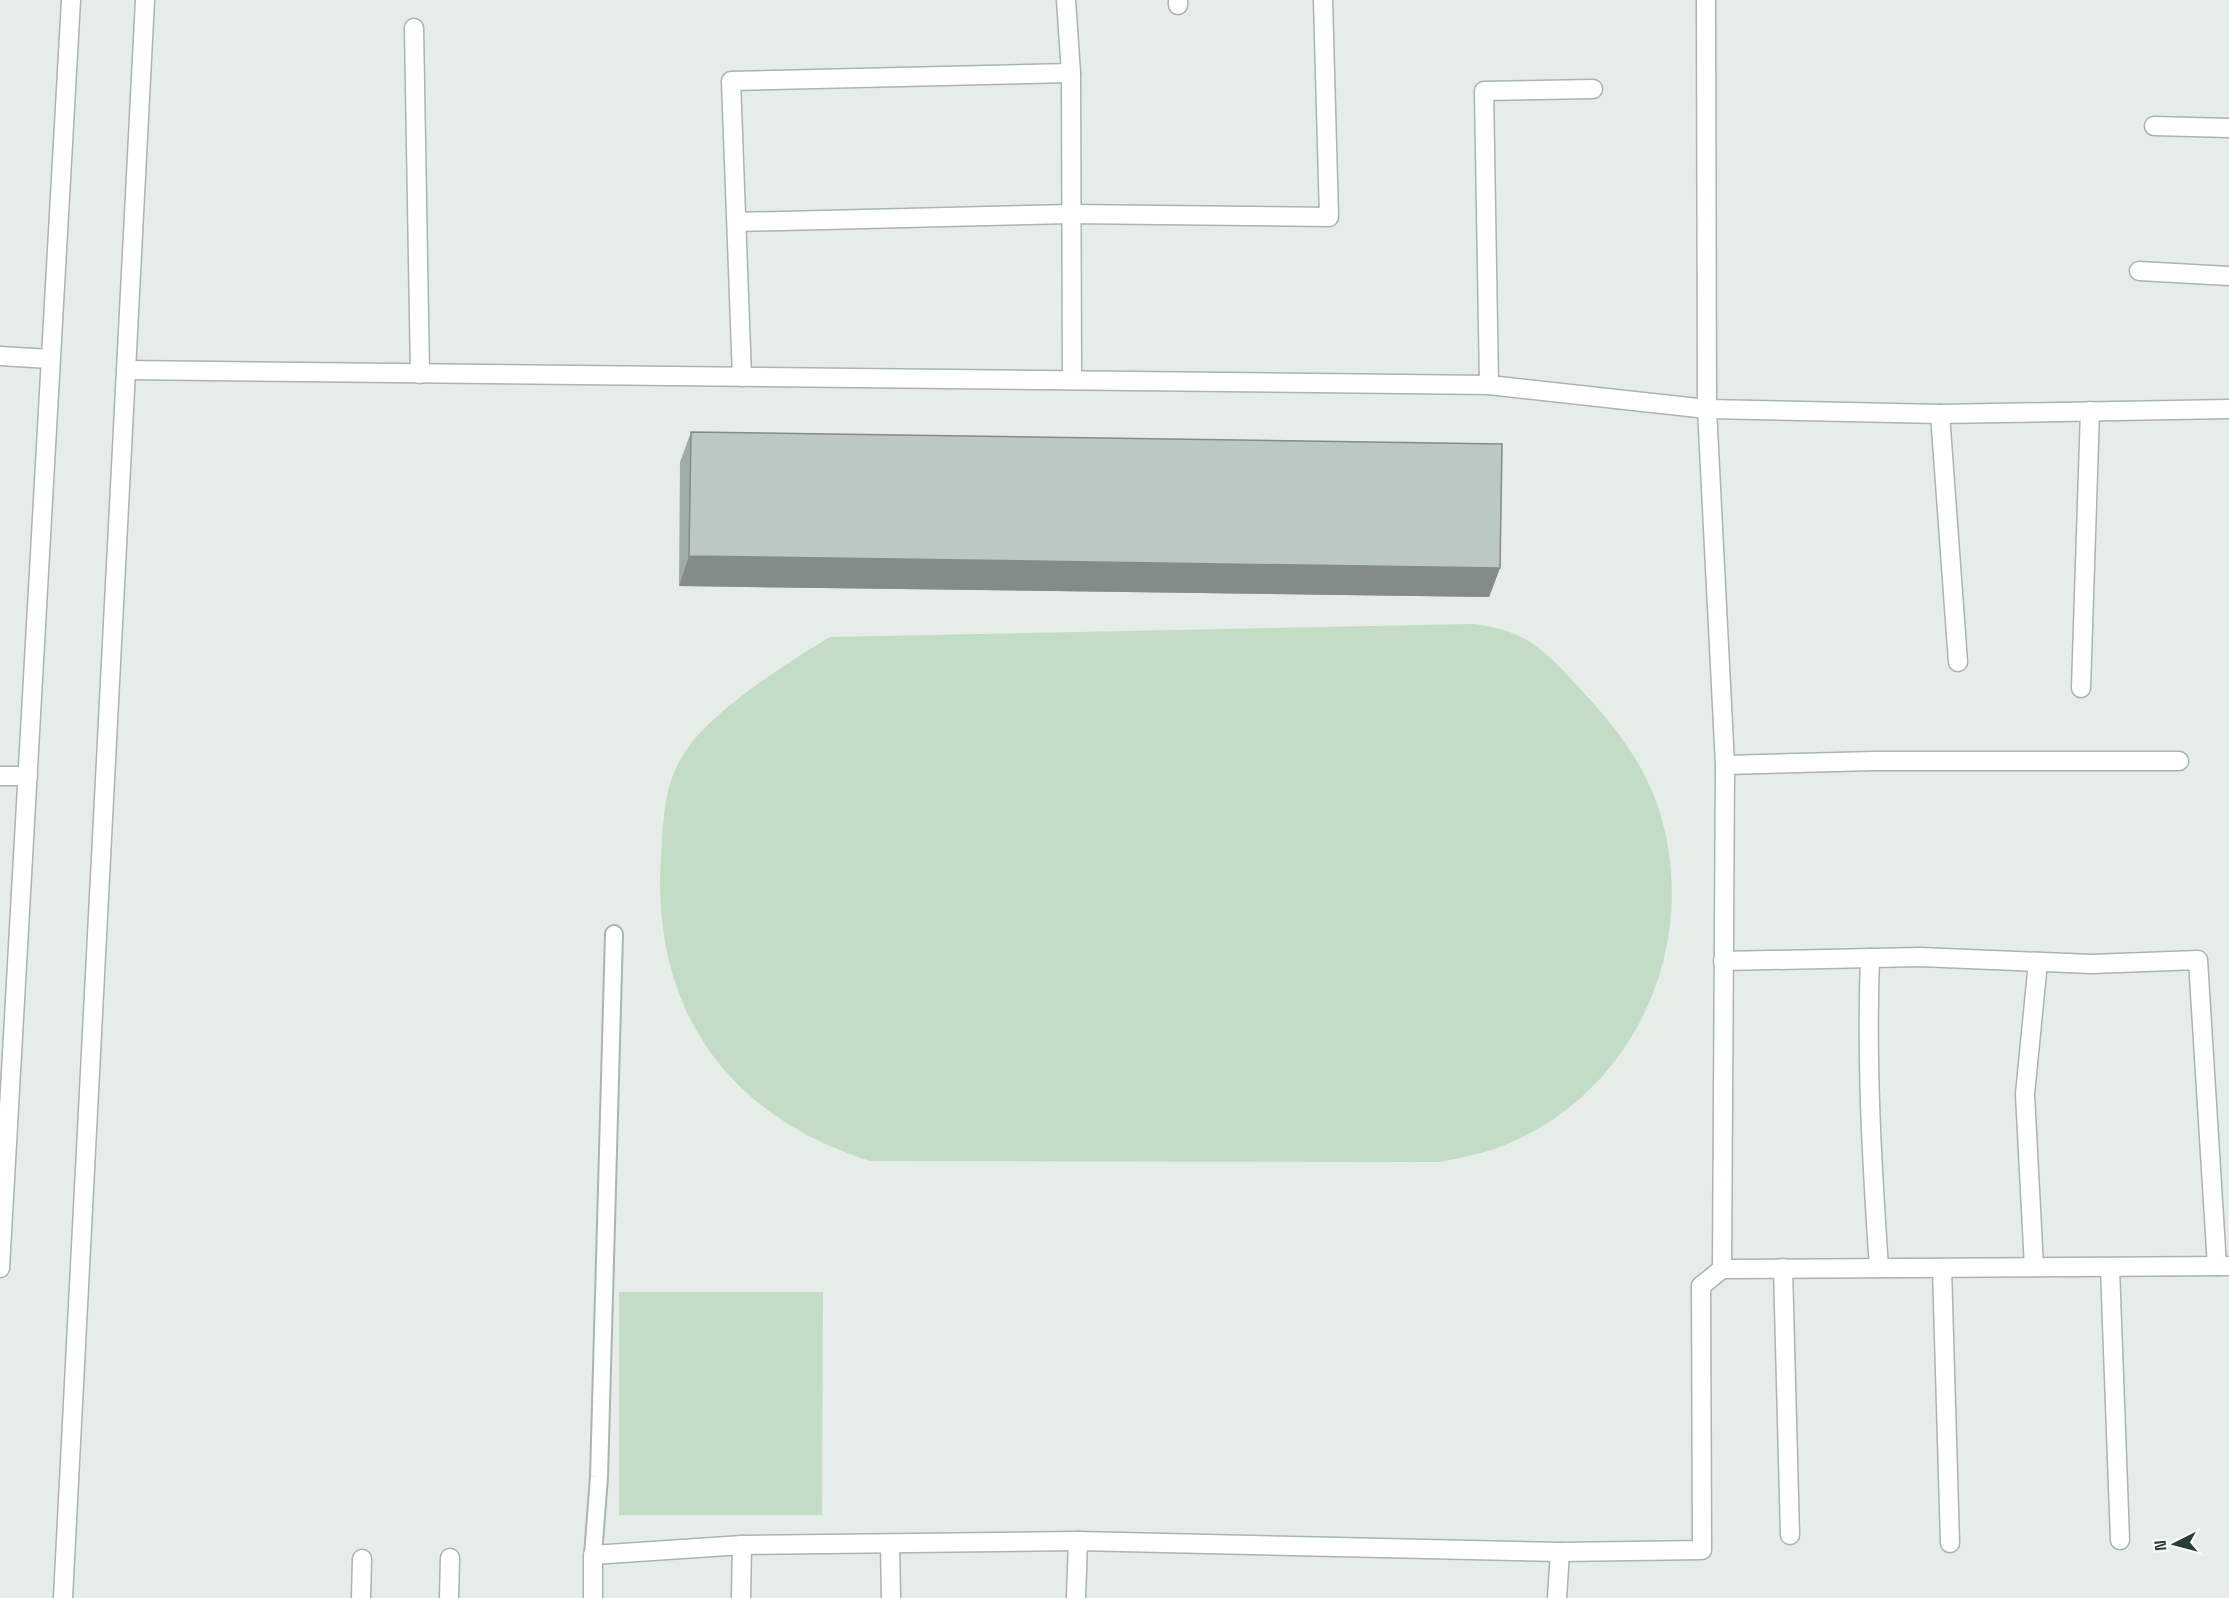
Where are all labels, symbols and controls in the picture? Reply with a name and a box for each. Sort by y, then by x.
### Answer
north arrow [2145,1514,2205,1574]
text: N [2150,1539,2172,1552]

